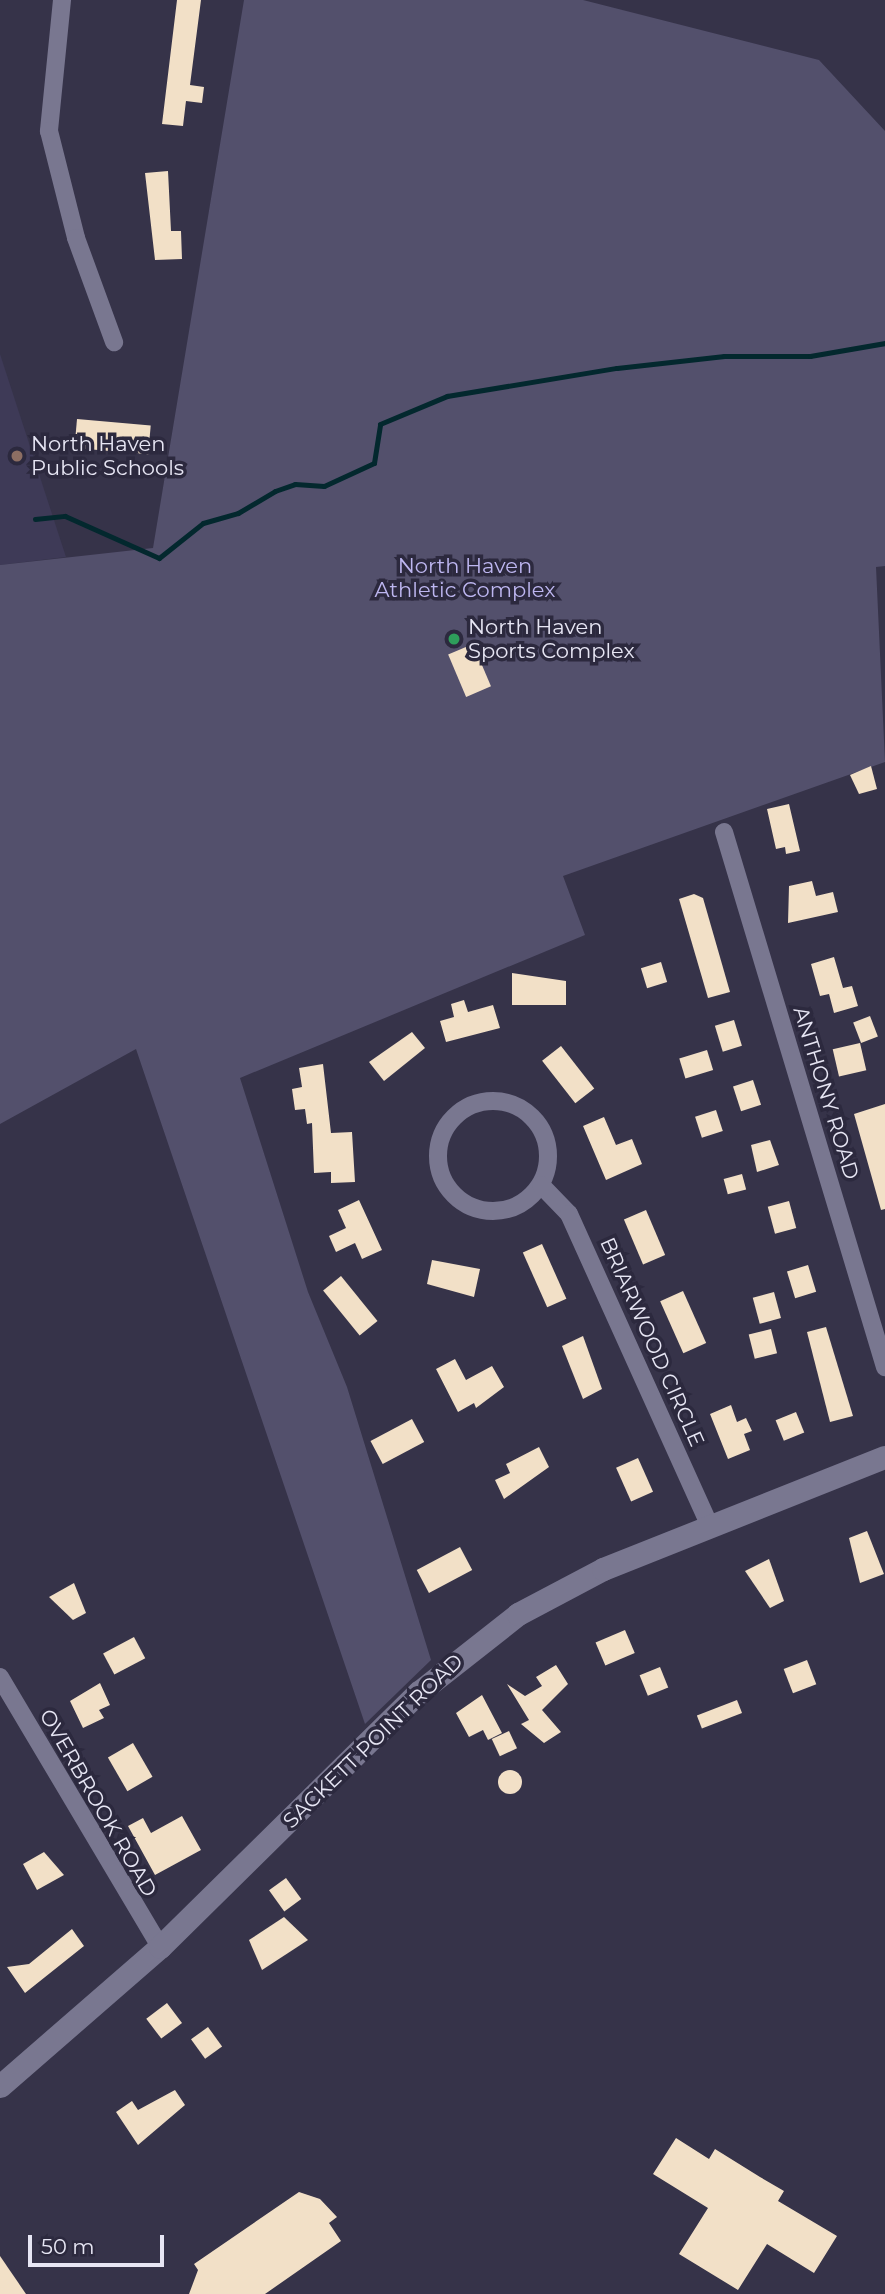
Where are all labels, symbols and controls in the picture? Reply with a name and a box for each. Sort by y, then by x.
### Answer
place label: North Haven Public Schools [31,431,184,481]
marker: North Haven Public Schools [9,448,25,464]
park label: North Haven Athletic Complex [375,553,555,603]
place label: North Haven Sports Complex [468,614,635,664]
marker: North Haven Sports Complex [446,631,462,647]
street label: ANTHONY ROAD [788,1004,864,1182]
street label: BRIARWOOD CIRCLE [594,1234,710,1450]
street label: SACKETT POINT ROAD [278,1649,468,1833]
street label: OVERBROOK ROAD [34,1705,162,1901]
scale bar [32,2220,168,2264]
text: 50 m [41,2234,95,2259]

